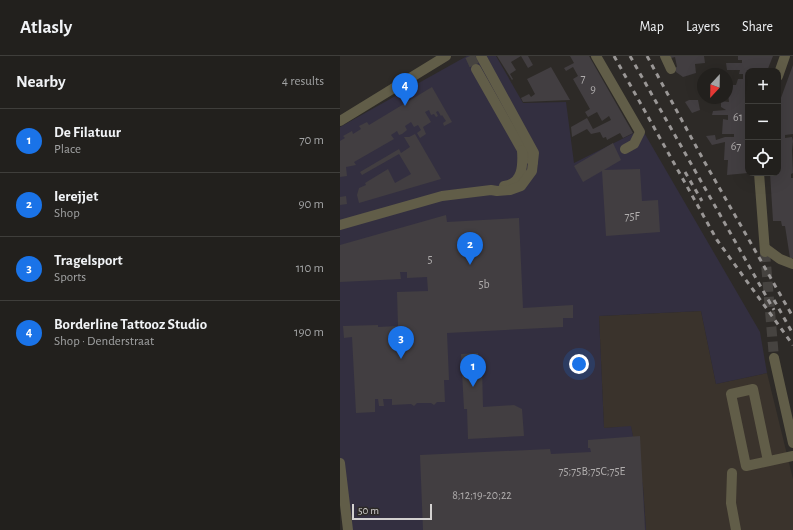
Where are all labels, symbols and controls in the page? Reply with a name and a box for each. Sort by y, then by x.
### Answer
text: Atlasly [20,18,72,37]
text: Map [639,20,664,34]
text: Layers [686,20,720,34]
text: Share [742,20,773,34]
north arrow [697,68,733,104]
map controls [745,68,781,176]
button: + [745,68,781,104]
house number: 7 [580,72,586,84]
text: Nearby [16,73,66,90]
pin: 4 [392,73,418,106]
text: 4 results [282,75,324,88]
house number: 9 [590,83,596,95]
button: − [745,104,781,140]
house number: 61 [733,111,743,123]
text: De Filatuur [54,125,121,140]
text: 1 [27,134,31,147]
text: 70 m [299,134,324,147]
house number: 67 [731,140,741,152]
button: locate [745,140,781,176]
text: Place [54,143,81,156]
text: Ierejjet [54,189,98,204]
text: 2 [26,198,32,211]
text: 90 m [298,198,324,211]
text: Shop [54,207,80,220]
house number: 75F [624,210,640,222]
pin: 2 [457,232,483,265]
text: Tragelsport [54,253,123,268]
house number: 5 [427,253,433,265]
text: 3 [26,262,32,275]
text: 110 m [296,262,324,275]
text: Sports [54,271,86,284]
house number: 5b [478,278,490,290]
text: Borderline Tattooz Studio [54,317,207,332]
text: 4 [26,326,32,339]
text: 190 m [294,326,324,339]
pin: 3 [388,326,414,359]
text: Shop · Denderstraat [54,335,154,348]
pin: 1 [460,354,486,387]
your location [569,354,589,374]
house number: 75;75B;75C;75E [559,465,626,477]
house number: 8;12;19-20;22 [452,489,512,501]
scale bar [352,502,432,521]
text: 50 m [358,505,379,516]

